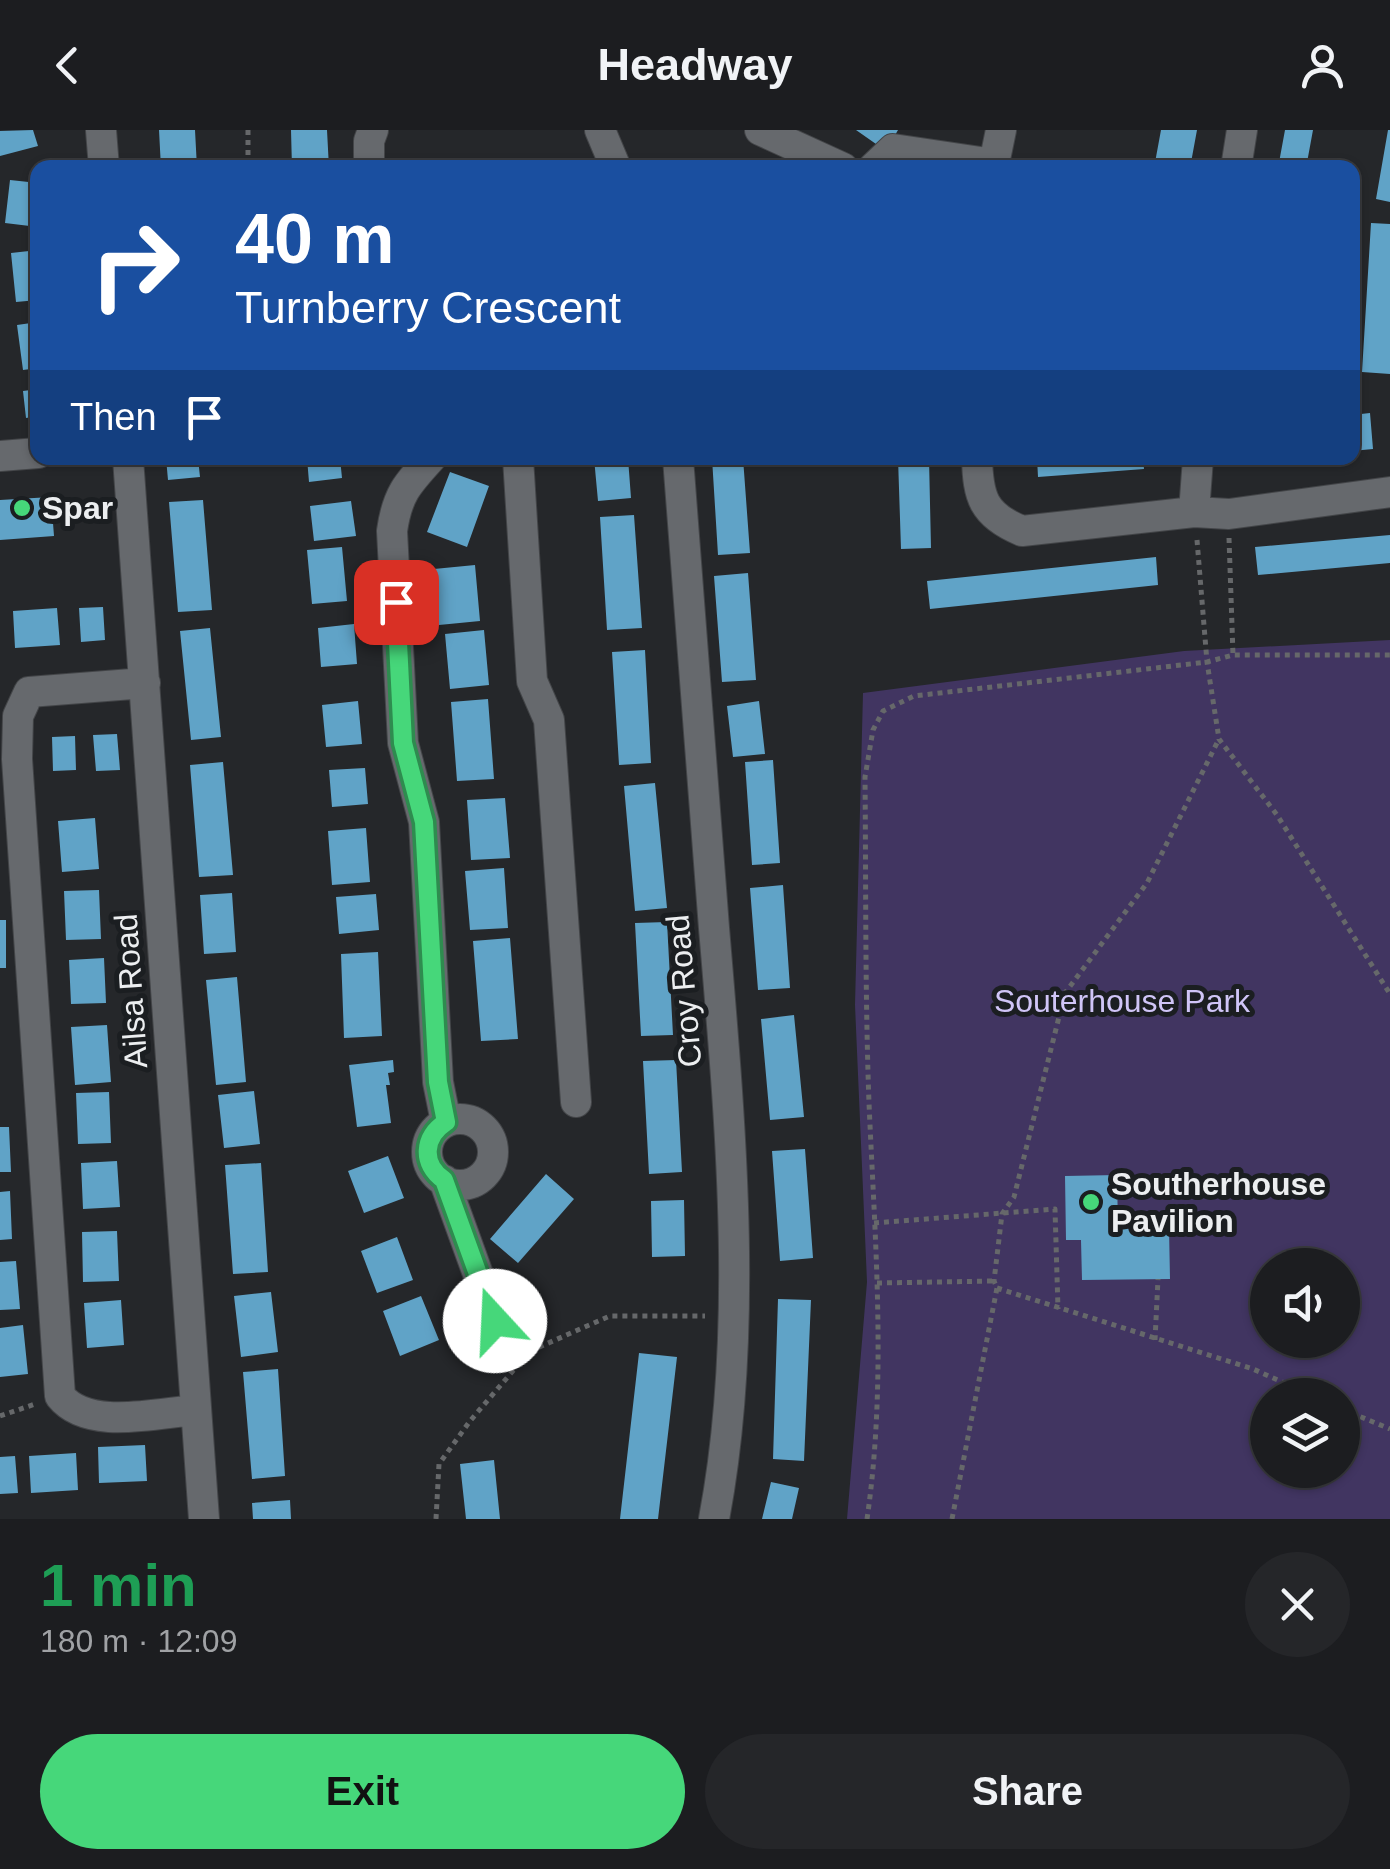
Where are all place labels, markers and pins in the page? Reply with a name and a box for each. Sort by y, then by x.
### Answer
place label: Spar [42,490,113,526]
marker: Spar [11,497,33,519]
pin [354,560,439,645]
place label: Southerhouse Pavilion [1111,1166,1326,1239]
marker: Southerhouse Pavilion [1080,1191,1102,1213]

